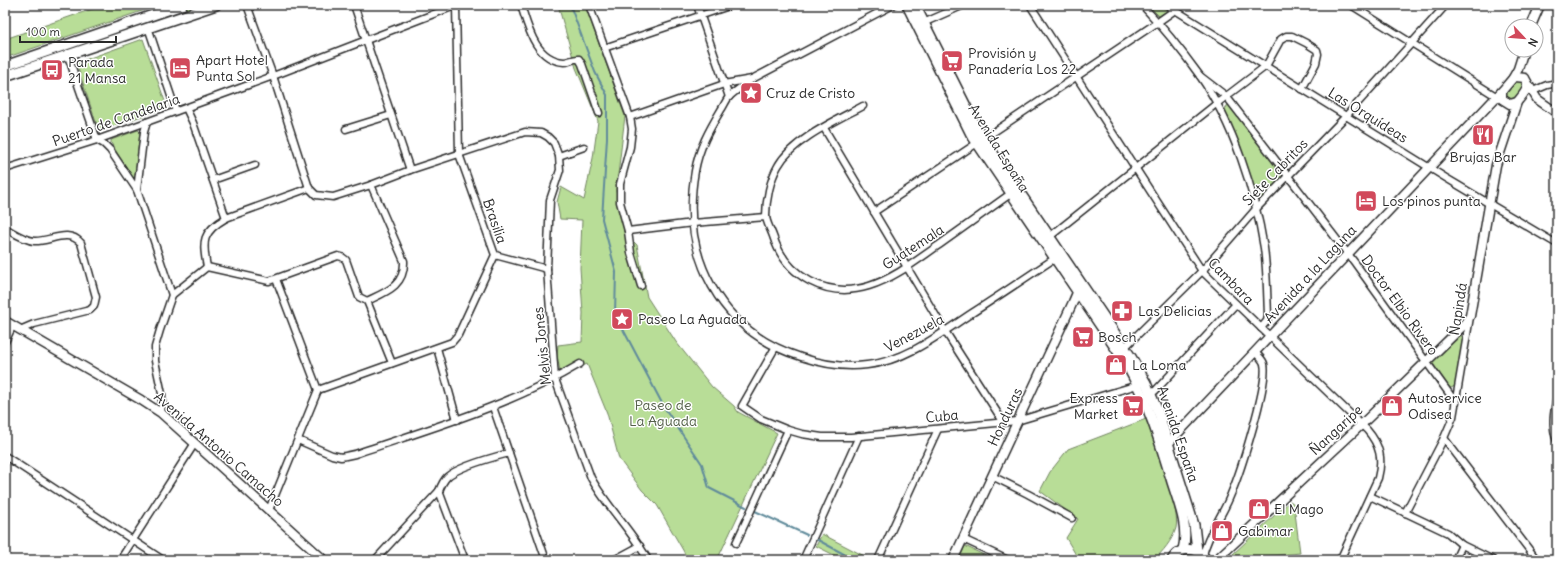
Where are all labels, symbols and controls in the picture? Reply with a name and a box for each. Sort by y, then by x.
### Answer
scale bar [20,18,116,44]
north arrow [1504,18,1544,58]
text: 100 m [26,24,60,39]
text: N [1525,36,1541,49]
place label: Provisión y Panadería Los 22 [968,44,1077,78]
supermarket icon: Provisión y Panadería Los 22 [939,48,965,74]
place label: Apart Hotel Punta Sol [196,51,268,85]
place label: Parada 21 Mansa [68,53,126,87]
hotel icon: Apart Hotel Punta Sol [167,55,193,81]
bus stop icon: Parada 21 Mansa [39,57,65,83]
place icon: Cruz de Cristo [738,80,764,106]
street label: Las Orquídeas [1325,83,1411,147]
place label: Cruz de Cristo [766,84,855,102]
street label: Puerto de Candelaria [50,90,182,150]
street label: Avenida España [965,101,1033,195]
restaurant icon: Brujas Bar [1470,122,1496,148]
street label: Siete Cabritos [1238,135,1312,209]
place label: Brujas Bar [1450,148,1517,166]
hotel icon: Los pinos punta [1353,188,1379,214]
place label: Los pinos punta [1382,192,1481,210]
street label: Brasilia [479,196,511,246]
street label: Guatemala [879,220,947,274]
street label: Avenida a la Laguna [1260,221,1360,327]
street label: Doctor Elbio Rivero [1358,251,1443,359]
street label: Cambara [1204,254,1258,308]
street label: Ñapindá [1445,281,1471,337]
pharmacy icon: Las Delicias [1109,298,1135,324]
place label: Las Delicias [1138,302,1212,320]
street label: Melvis Jones [529,306,555,386]
place icon: Paseo La Aguada [609,306,635,332]
place label: Paseo La Aguada [638,310,747,328]
street label: Venezuela [881,310,947,356]
supermarket icon: Bosch [1070,324,1096,350]
place label: Bosch [1098,328,1137,346]
shop icon: La Loma [1103,352,1129,378]
place label: La Loma [1132,356,1186,374]
street label: Avenida España [1153,383,1203,485]
street label: Honduras [984,385,1026,449]
street label: Avenida Antonio Camacho [150,388,288,510]
place label: Express Market [1069,389,1118,423]
place label: Autoservice Odisea [1408,389,1482,423]
supermarket icon: Express Market [1120,393,1146,419]
shop icon: Autoservice Odisea [1379,393,1405,419]
park label: Paseo de La Aguada [629,396,697,430]
street label: Ñangaripe [1306,401,1366,459]
street label: Cuba [925,406,959,426]
shop icon: El Mago [1246,496,1272,522]
place label: El Mago [1274,500,1324,518]
shop icon: Gabimar [1209,518,1235,544]
place label: Gabimar [1238,522,1293,540]

